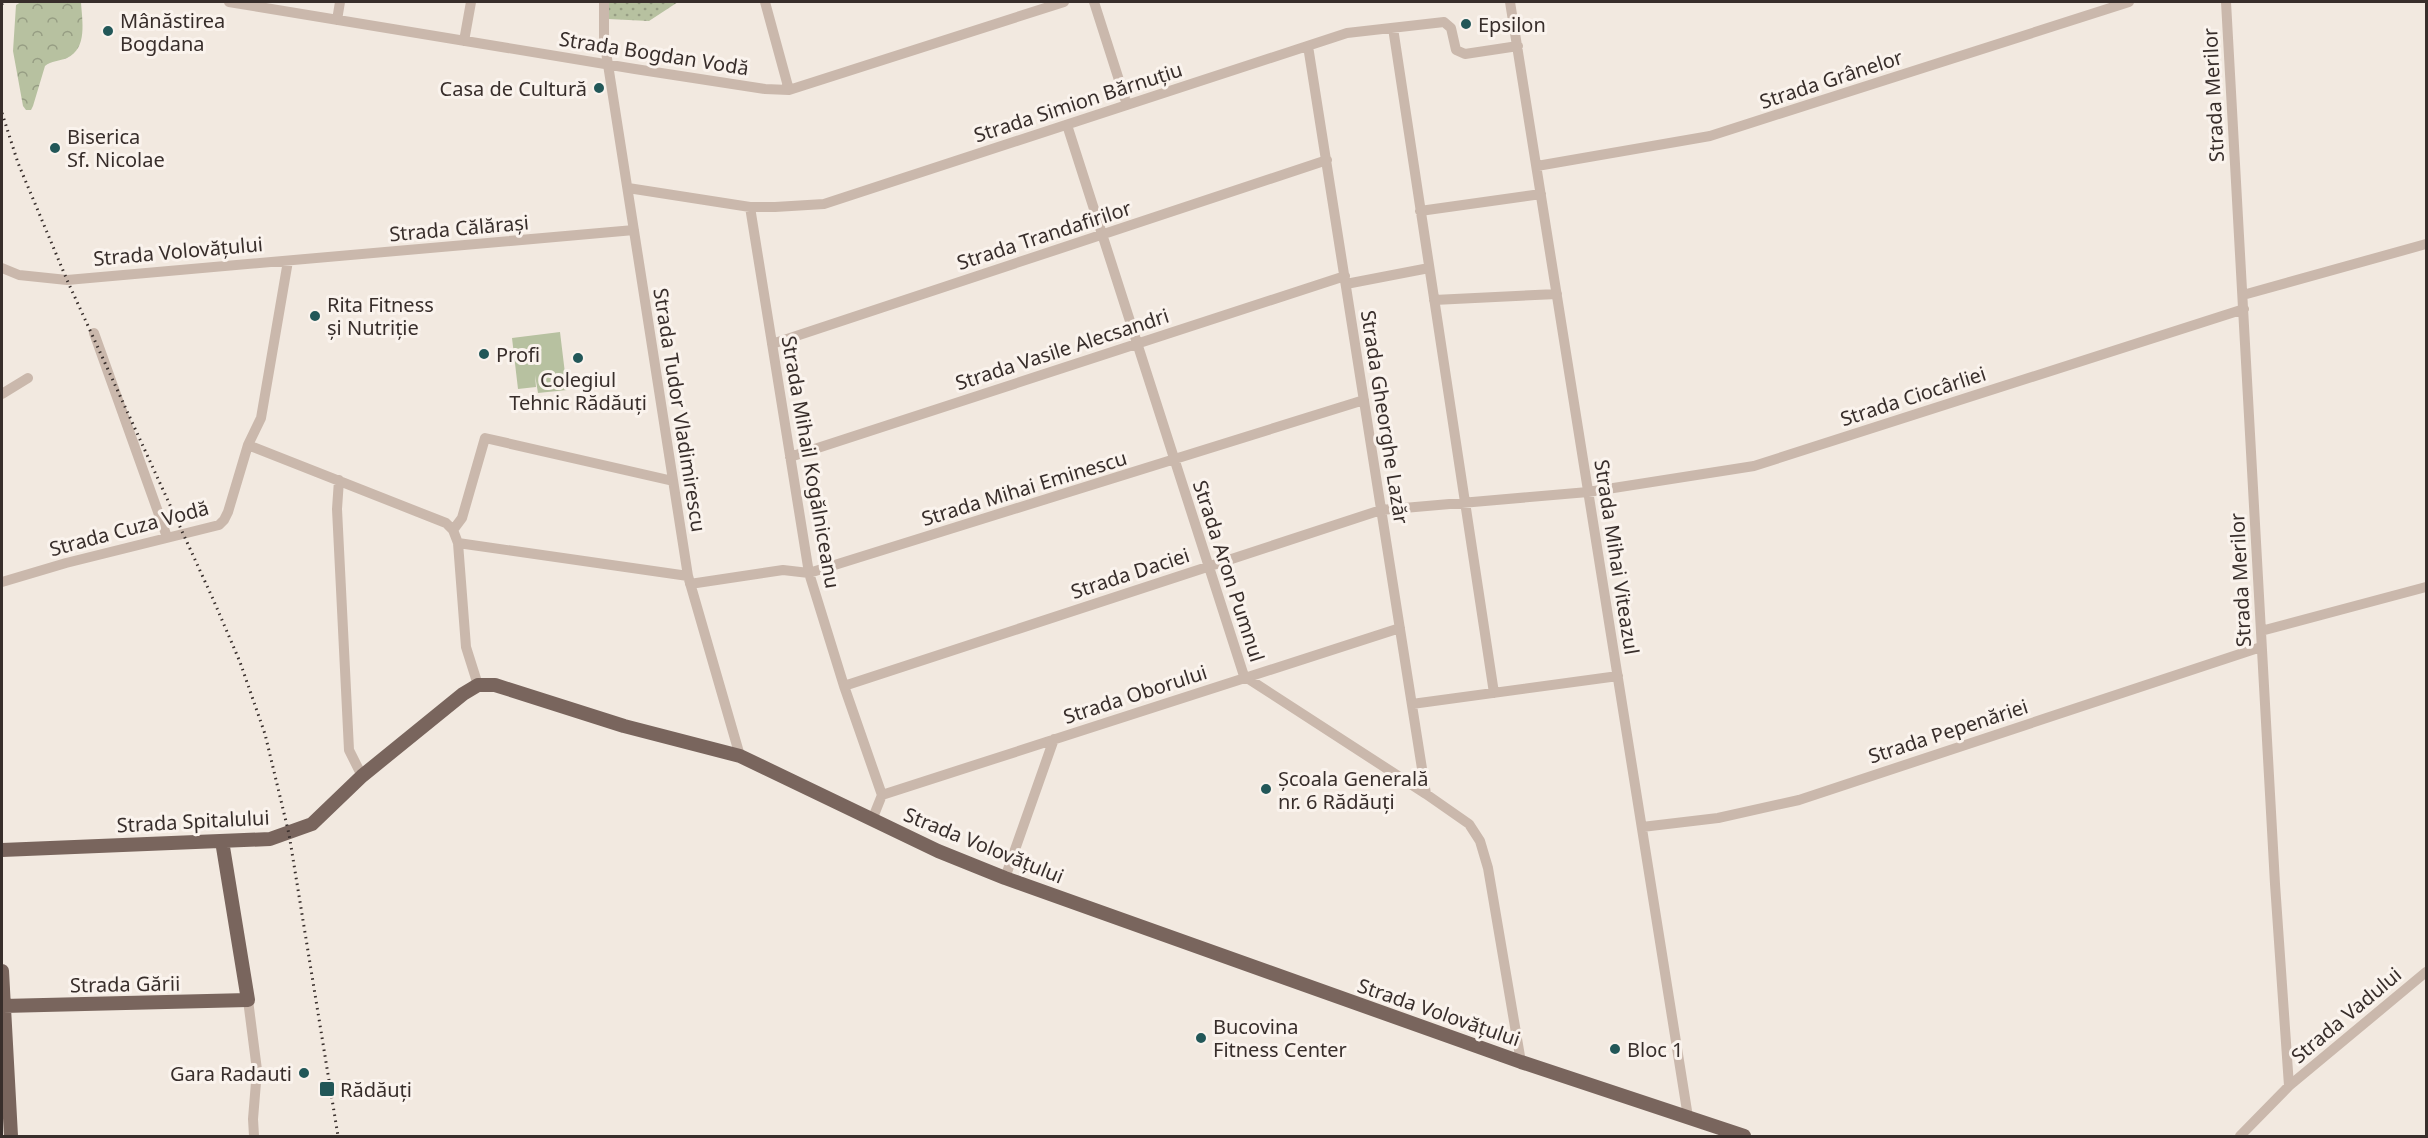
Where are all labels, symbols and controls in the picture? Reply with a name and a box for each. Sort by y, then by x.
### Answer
place label: Mânăstirea Bogdana [120,7,225,57]
place label: Epsilon [1478,11,1546,38]
marker: Epsilon [1459,17,1473,31]
marker: Mânăstirea Bogdana [101,24,115,38]
street label: Strada Bogdan Vodă [557,25,751,81]
street label: Strada Merilor [2196,27,2230,163]
street label: Strada Grânelor [1756,43,1906,115]
street label: Strada Simion Bărnuțiu [970,56,1186,148]
place label: Casa de Cultură [440,75,587,102]
marker: Casa de Cultură [592,81,606,95]
place label: Biserica Sf. Nicolae [67,123,165,173]
marker: Biserica Sf. Nicolae [48,141,62,155]
street label: Strada Trandafirilor [953,194,1135,276]
street label: Strada Călărași [388,208,530,248]
street label: Strada Volovățului [92,230,264,272]
street label: Strada Tudor Vladimirescu [647,286,713,534]
place label: Rita Fitness și Nutriție [327,291,434,341]
street label: Strada Vasile Alecsandri [952,302,1172,396]
street label: Strada Gheorghe Lazăr [1355,308,1415,526]
marker: Rita Fitness și Nutriție [308,309,322,323]
street label: Strada Mihail Kogălniceanu [775,334,847,590]
place label: Profi [496,341,540,368]
marker: Profi [477,347,491,361]
marker: Colegiul Tehnic Rădăuți [571,351,585,365]
street label: Strada Ciocârliei [1837,360,1989,432]
place label: Colegiul Tehnic Rădăuți [509,366,647,416]
street label: Strada Mihai Eminescu [918,444,1130,532]
street label: Strada Mihai Viteazul [1588,458,1646,656]
street label: Strada Aron Pumnul [1187,477,1271,665]
street label: Strada Cuza Vodă [46,494,212,562]
street label: Strada Merilor [2223,512,2257,648]
street label: Strada Daciei [1067,541,1193,605]
street label: Strada Oborului [1060,658,1210,730]
street label: Strada Pepenăriei [1865,692,2031,770]
place label: Școala Generală nr. 6 Rădăuți [1278,765,1428,815]
marker: Școala Generală nr. 6 Rădăuți [1259,782,1273,796]
street label: Strada Volovățului [900,801,1068,889]
street label: Strada Spitalului [116,804,270,838]
street label: Strada Vadului [2285,961,2407,1069]
street label: Strada Gării [70,970,180,998]
street label: Strada Volovățului [1354,972,1524,1052]
place label: Bucovina Fitness Center [1213,1013,1347,1063]
marker: Bucovina Fitness Center [1194,1031,1208,1045]
place label: Bloc 1 [1627,1036,1684,1063]
marker: Bloc 1 [1608,1042,1622,1056]
place label: Gara Radauti [170,1060,292,1087]
marker: Gara Radauti [297,1066,311,1080]
place label: Rădăuți [340,1076,412,1103]
marker: Rădăuți [318,1080,336,1098]

